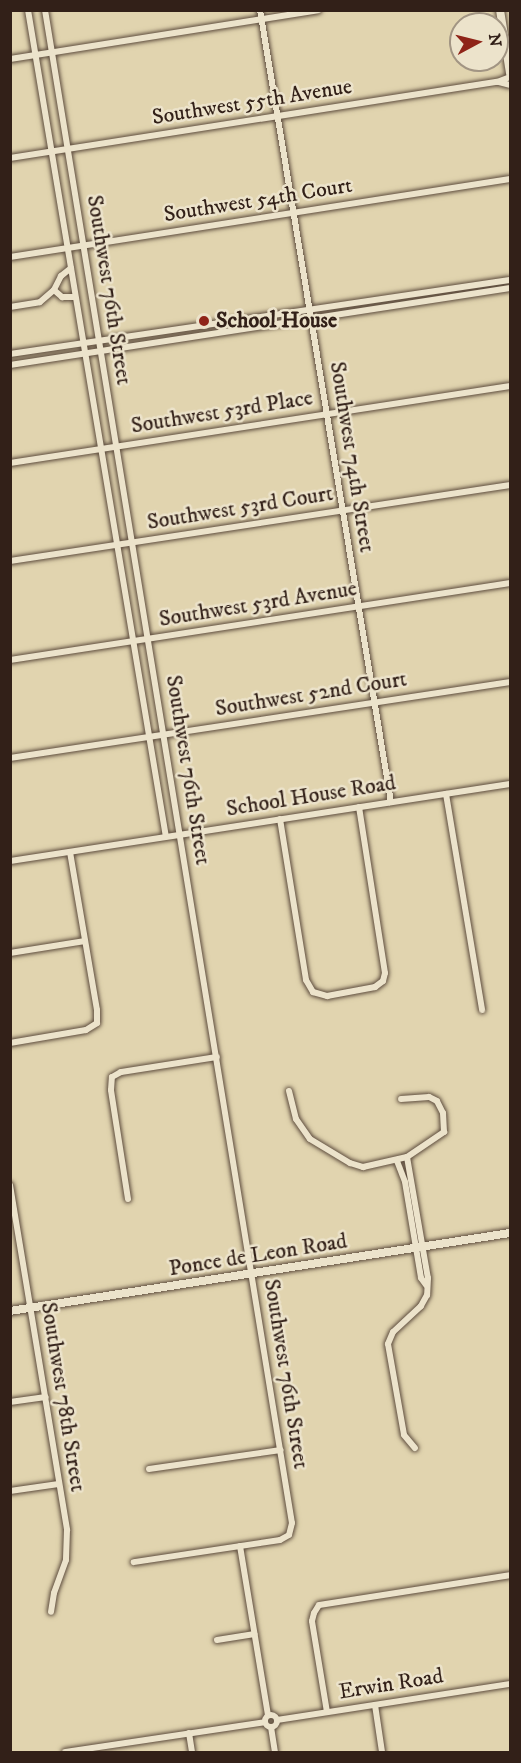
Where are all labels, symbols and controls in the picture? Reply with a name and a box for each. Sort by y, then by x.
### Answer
north arrow [449,12,509,72]
text: N [484,32,506,48]
street label: Southwest 55th Avenue [150,73,354,131]
street label: Southwest 54th Court [162,172,354,228]
street label: Southwest 76th Street [81,193,137,387]
place label: School House [216,308,337,334]
marker: School House [197,314,211,328]
street label: Southwest 74th Street [324,360,380,554]
street label: Southwest 53rd Place [129,385,315,439]
street label: Southwest 53rd Court [145,480,335,536]
street label: Southwest 53rd Avenue [157,575,359,633]
street label: Southwest 52nd Court [213,666,409,722]
street label: Southwest 76th Street [160,673,216,867]
street label: School House Road [224,770,398,822]
street label: Ponce de Leon Road [167,1228,349,1282]
street label: Southwest 76th Street [258,1277,314,1471]
street label: Southwest 78th Street [35,1300,91,1494]
street label: Erwin Road [337,1663,445,1705]

